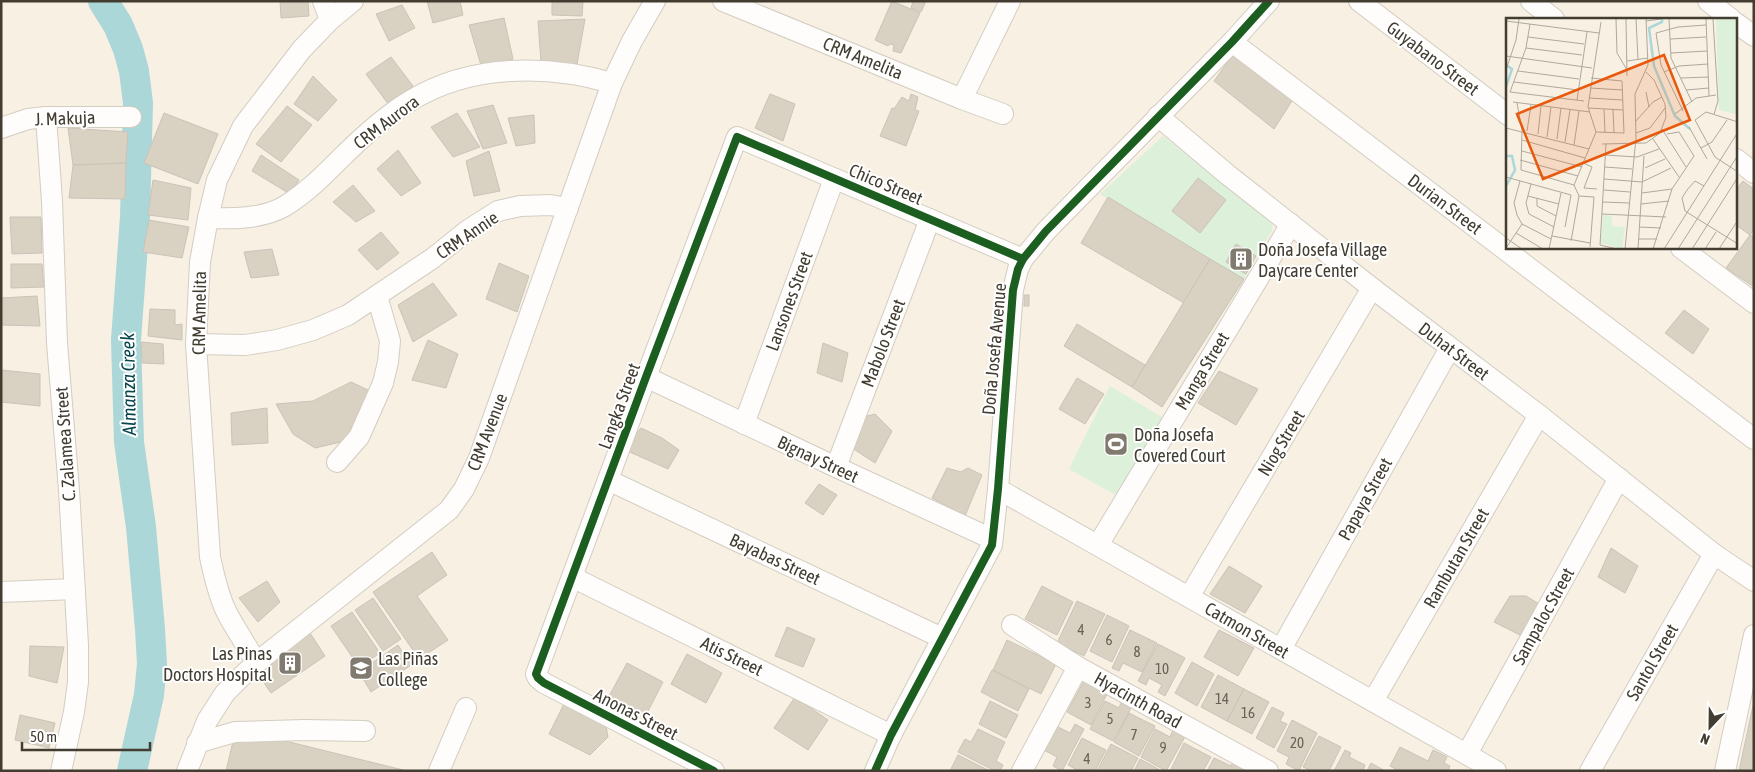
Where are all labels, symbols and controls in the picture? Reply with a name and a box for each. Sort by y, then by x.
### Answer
street label: Guyabano Street [1383,17,1483,99]
inset map [1506,18,1738,249]
street label: CRM Amelita [820,33,906,83]
street label: CRM Aurora [349,91,423,153]
street label: J. Makuja [34,106,96,130]
street label: Chico Street [846,159,926,209]
street label: Durian Street [1404,169,1486,239]
street label: CRM Annie [432,207,502,263]
place label: Doña Josefa Village Daycare Center [1258,239,1387,281]
building icon: Doña Josefa Village Daycare Center [1228,246,1254,272]
street label: Lansones Street [761,249,817,353]
street label: CRM Amelita [188,271,210,355]
street label: Doña Josefa Avenue [978,282,1010,416]
street label: Mabolo Street [857,296,909,390]
street label: Duhat Street [1415,318,1493,384]
street label: Manga Street [1171,328,1233,414]
water label: Almanza Creek [116,332,140,437]
street label: Langka Street [594,360,644,452]
street label: C. Zalamea Street [51,386,79,502]
street label: CRM Avenue [463,390,511,474]
street label: Niog Street [1253,406,1309,480]
place label: Doña Josefa Covered Court [1134,424,1226,466]
street label: Bignay Street [774,431,862,487]
sports icon: Doña Josefa Covered Court [1103,431,1129,457]
street label: Papaya Street [1334,454,1396,544]
street label: Rambutan Street [1419,504,1493,612]
street label: Bayabas Street [726,529,824,589]
street label: Sampaloc Street [1508,564,1578,668]
street label: Catmon Street [1201,597,1293,663]
street label: Santol Street [1622,620,1682,704]
house number: 4 [1077,621,1085,638]
house number: 6 [1105,631,1113,648]
street label: Atis Street [698,632,766,680]
place label: Las Pinas Doctors Hospital [163,643,272,685]
house number: 8 [1133,643,1141,660]
place label: Las Piñas College [378,648,438,690]
building icon: Las Pinas Doctors Hospital [277,650,303,676]
school or university icon: Las Piñas College [348,655,374,681]
house number: 10 [1155,660,1169,677]
street label: Hyacinth Road [1091,667,1185,733]
street label: Anonas Street [591,684,681,744]
house number: 14 [1215,690,1229,707]
house number: 3 [1084,694,1092,711]
north arrow [1685,702,1735,752]
house number: 16 [1241,704,1255,721]
house number: 5 [1106,710,1114,727]
scale bar [22,720,150,752]
house number: 7 [1130,726,1138,743]
text: 50 m [30,728,57,745]
text: N [1698,730,1712,748]
house number: 20 [1290,734,1304,751]
house number: 9 [1159,739,1167,756]
house number: 4 [1083,750,1091,767]

